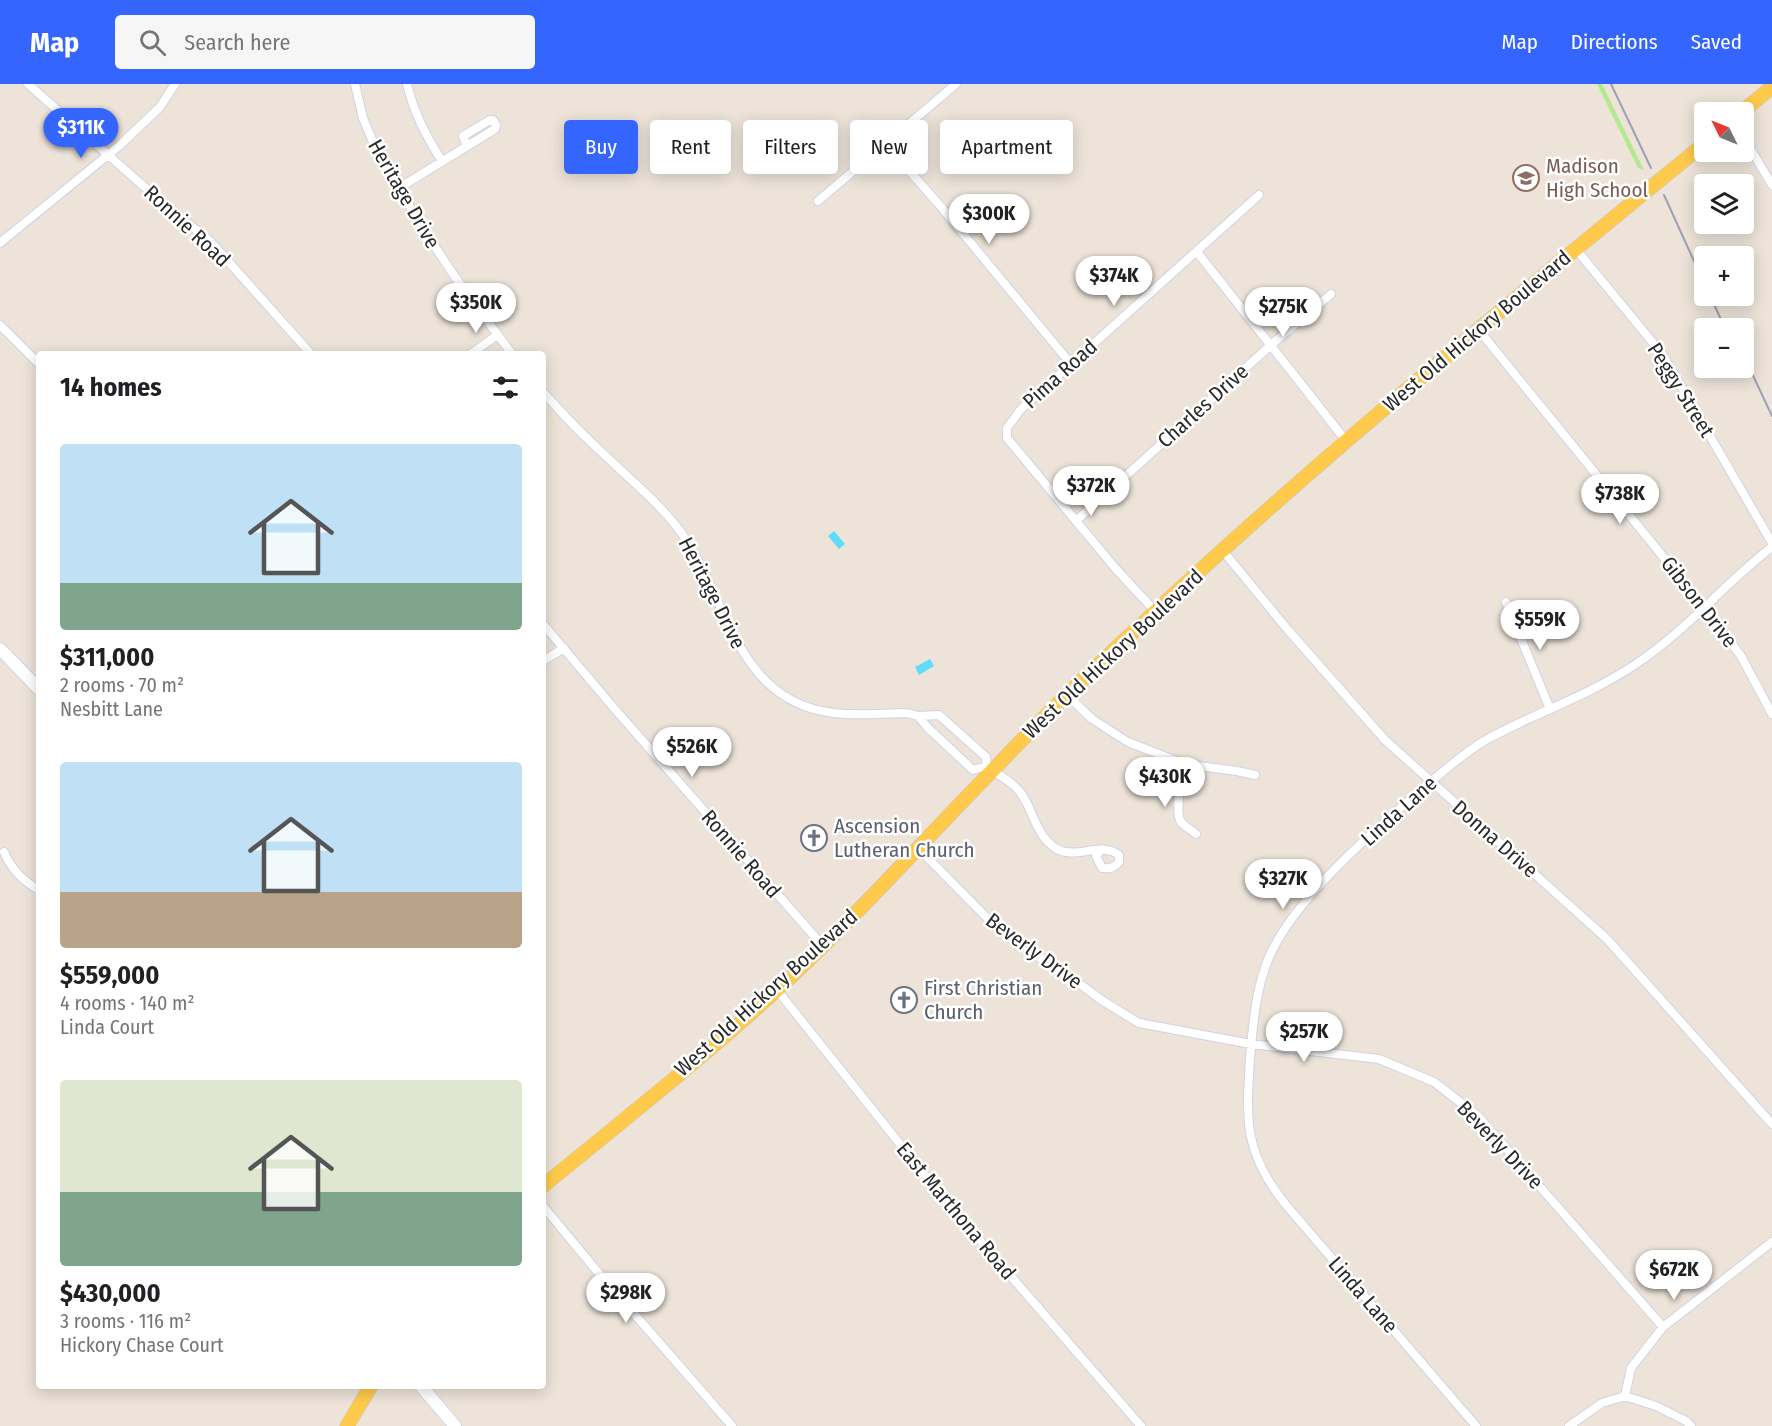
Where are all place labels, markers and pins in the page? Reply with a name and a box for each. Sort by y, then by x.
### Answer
pin: $311K [39,108,123,159]
place label: Madison High School [1546,153,1648,203]
school or university icon: Madison High School [1511,163,1541,193]
pin: $300K [947,194,1031,245]
pin: $374K [1072,256,1156,307]
pin: $350K [434,283,518,334]
pin: $275K [1241,287,1325,338]
pin: $372K [1049,466,1133,517]
pin: $738K [1578,474,1662,525]
pin: $559K [1498,600,1582,651]
pin: $526K [650,727,734,778]
pin: $430K [1123,757,1207,808]
place label: Ascension Lutheran Church [834,813,975,863]
church icon: Ascension Lutheran Church [799,823,829,853]
pin: $327K [1241,859,1325,910]
place label: First Christian Church [924,975,1042,1025]
church icon: First Christian Church [889,985,919,1015]
pin: $257K [1262,1012,1346,1063]
pin: $672K [1632,1250,1716,1301]
pin: $298K [584,1273,668,1324]

